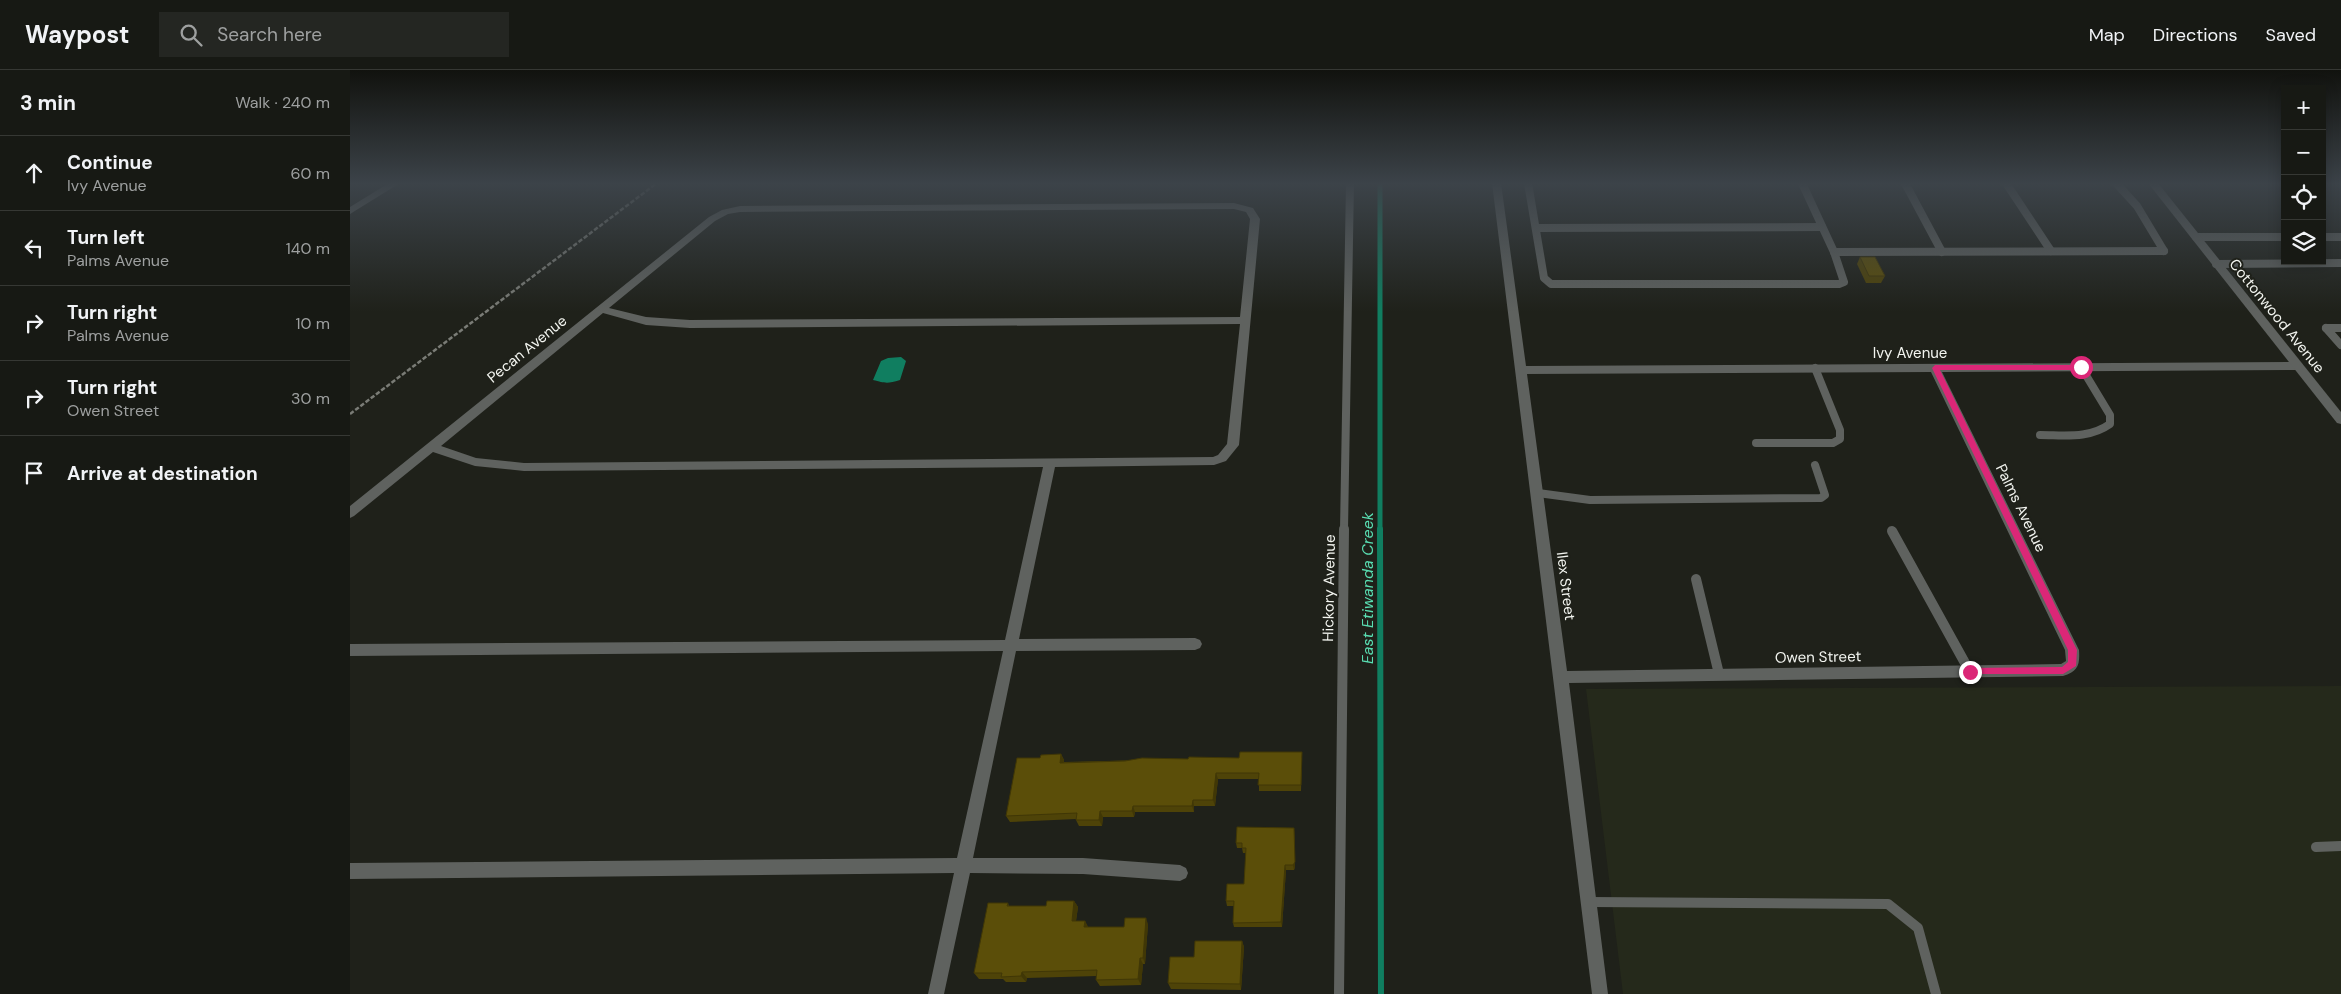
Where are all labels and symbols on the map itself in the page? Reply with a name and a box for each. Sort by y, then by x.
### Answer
street label: Cottonwood Avenue [2225,255,2329,377]
street label: Pecan Avenue [483,311,571,387]
street label: Ivy Avenue [1873,343,1947,363]
route start [2070,356,2093,379]
street label: Palms Avenue [1991,461,2051,555]
water label: East Etiwanda Creek [1357,511,1378,664]
street label: Hickory Avenue [1318,534,1340,642]
street label: Ilex Street [1552,551,1580,622]
street label: Owen Street [1775,646,1861,668]
route end [1959,661,1982,684]

